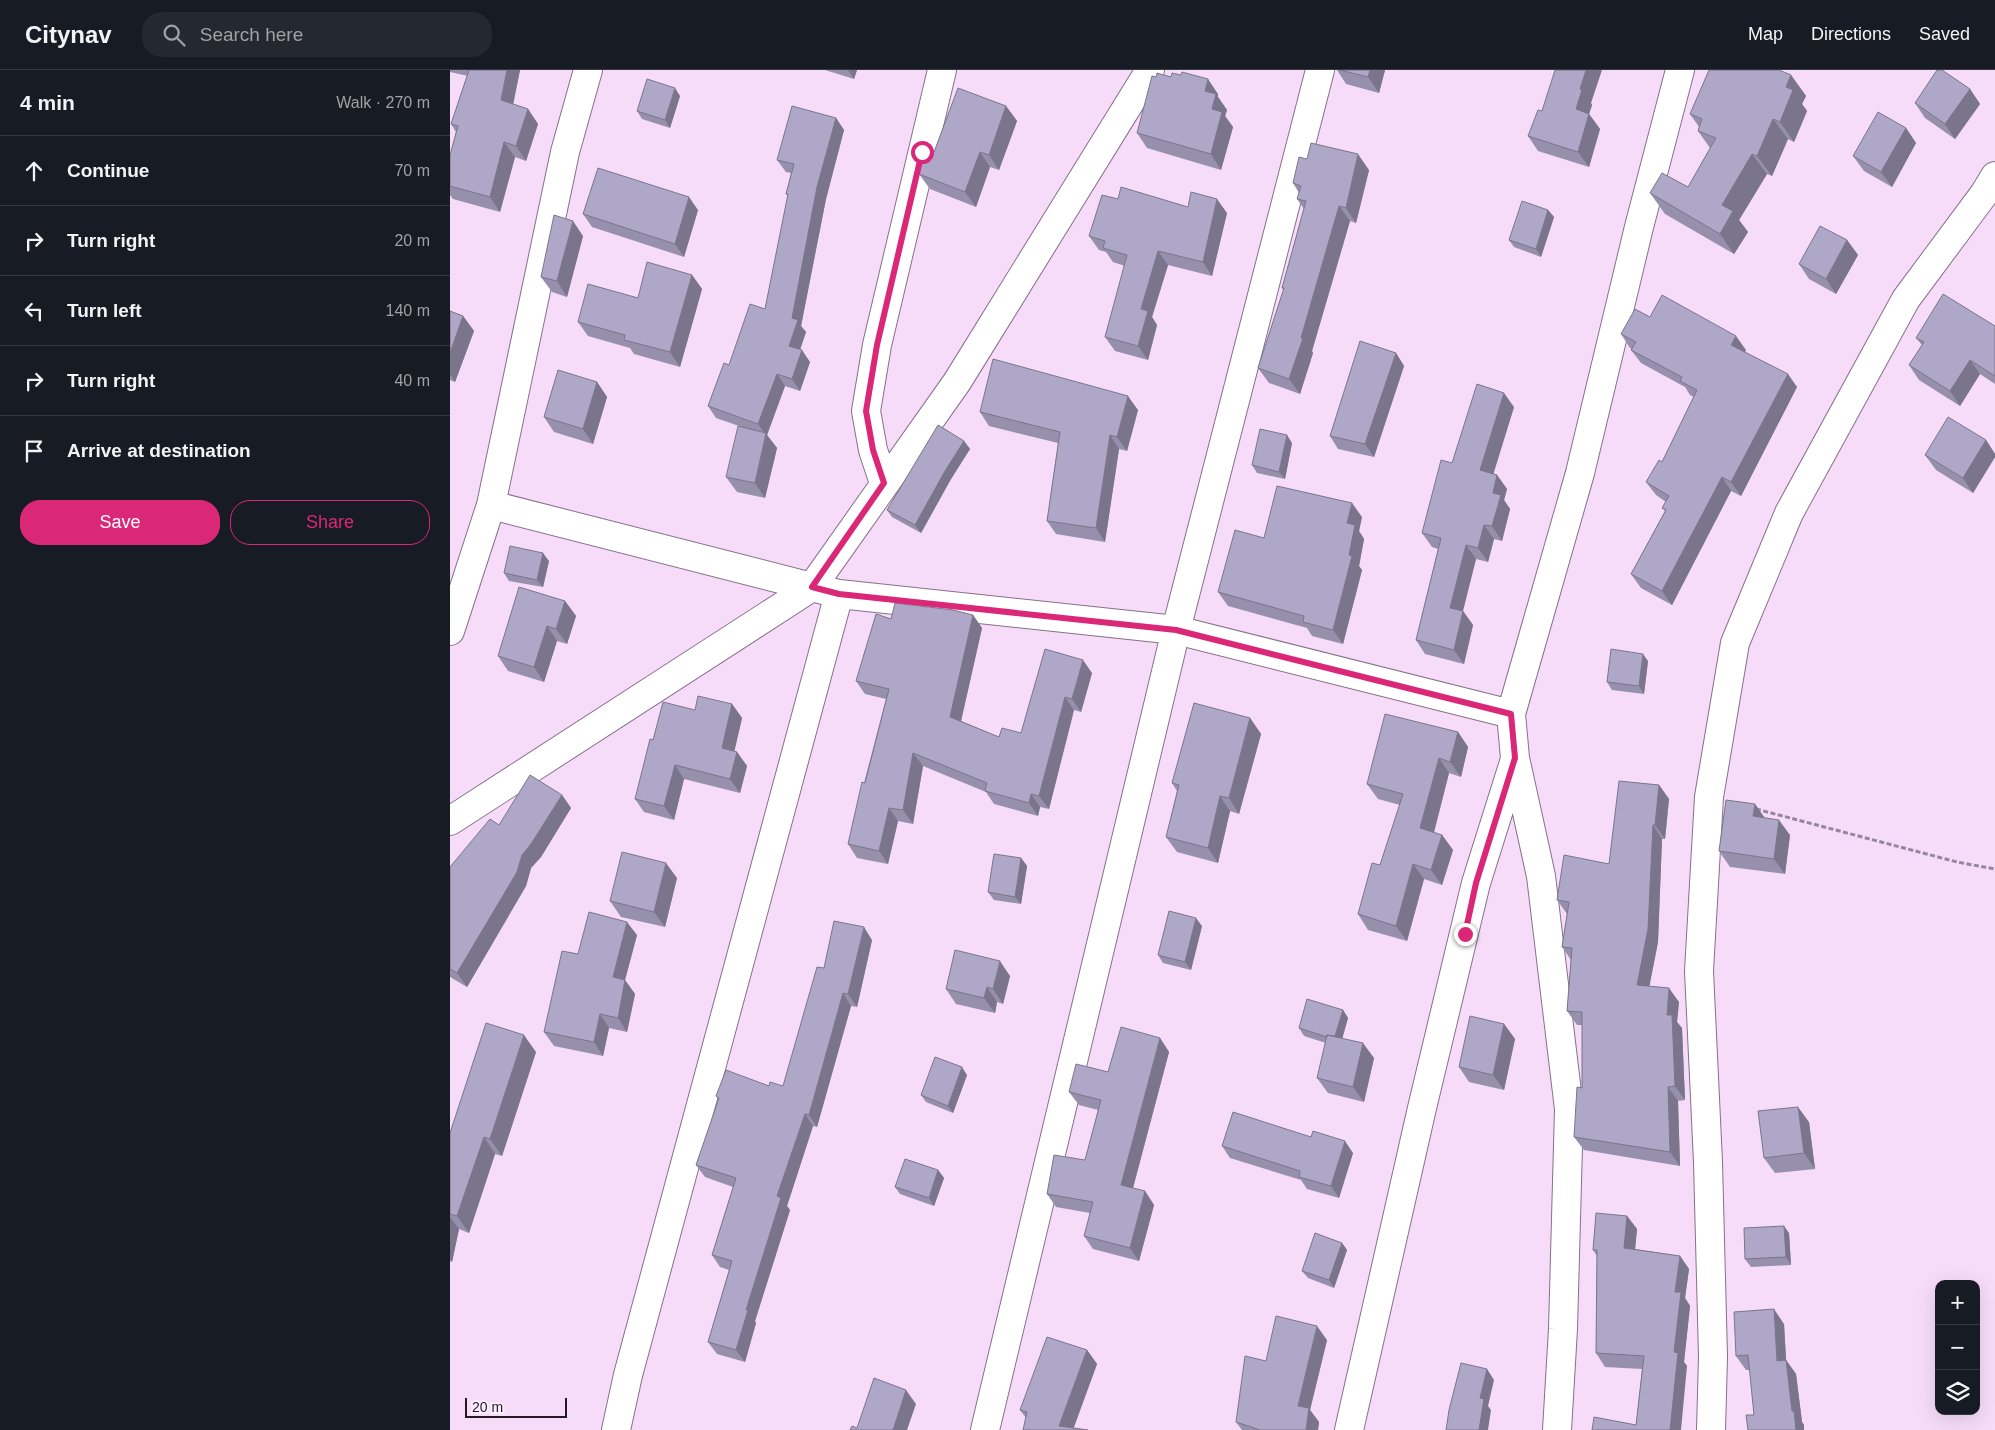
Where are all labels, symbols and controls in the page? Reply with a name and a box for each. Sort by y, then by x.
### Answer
search box [142,12,492,57]
text: Citynav [25,21,112,48]
icon: search [160,21,188,49]
text: Search here [200,24,303,45]
text: Map [1748,24,1783,44]
text: Directions [1811,24,1891,44]
text: Saved [1919,24,1970,44]
text: 4 min [20,91,75,114]
text: Walk · 270 m [336,94,430,111]
route start [911,141,934,164]
icon: ahead [20,157,48,185]
text: Continue [67,160,149,181]
text: 70 m [394,162,430,179]
icon: right [20,227,48,255]
text: Turn right [67,230,155,251]
text: 20 m [394,232,430,249]
icon: left [20,297,48,325]
text: Turn left [67,300,142,321]
text: 140 m [386,302,430,319]
icon: right [20,367,48,395]
text: Turn right [67,370,155,391]
text: 40 m [394,372,430,389]
icon: arrive [20,437,48,465]
text: Arrive at destination [67,440,251,461]
button: Save [20,500,220,545]
button: Share [230,500,430,545]
route end [1454,923,1477,946]
map controls [1935,1280,1980,1415]
button: + [1935,1280,1980,1325]
button: − [1935,1325,1980,1370]
button: layers [1935,1370,1980,1415]
scale bar [465,1395,568,1418]
text: 20 m [472,1399,503,1415]

